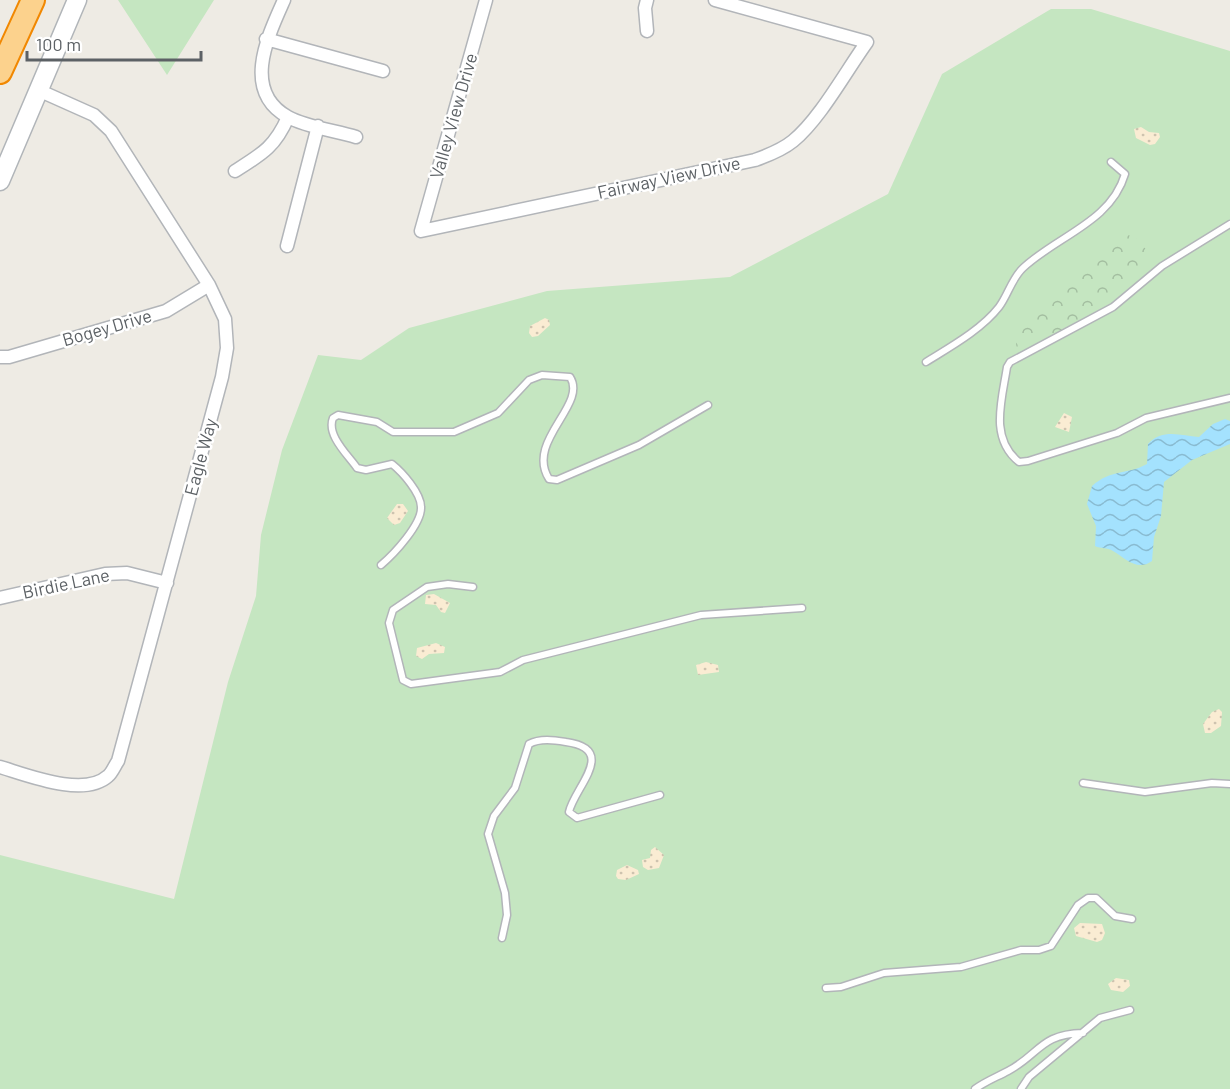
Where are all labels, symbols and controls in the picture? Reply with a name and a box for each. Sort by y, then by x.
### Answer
scale bar [27,24,201,62]
text: 100 m [36,33,81,55]
street label: Valley View Drive [425,50,481,181]
street label: Fairway View Drive [595,151,742,203]
street label: Bogey Drive [59,304,154,350]
street label: Eagle Way [179,416,221,498]
street label: Birdie Lane [20,563,111,603]

